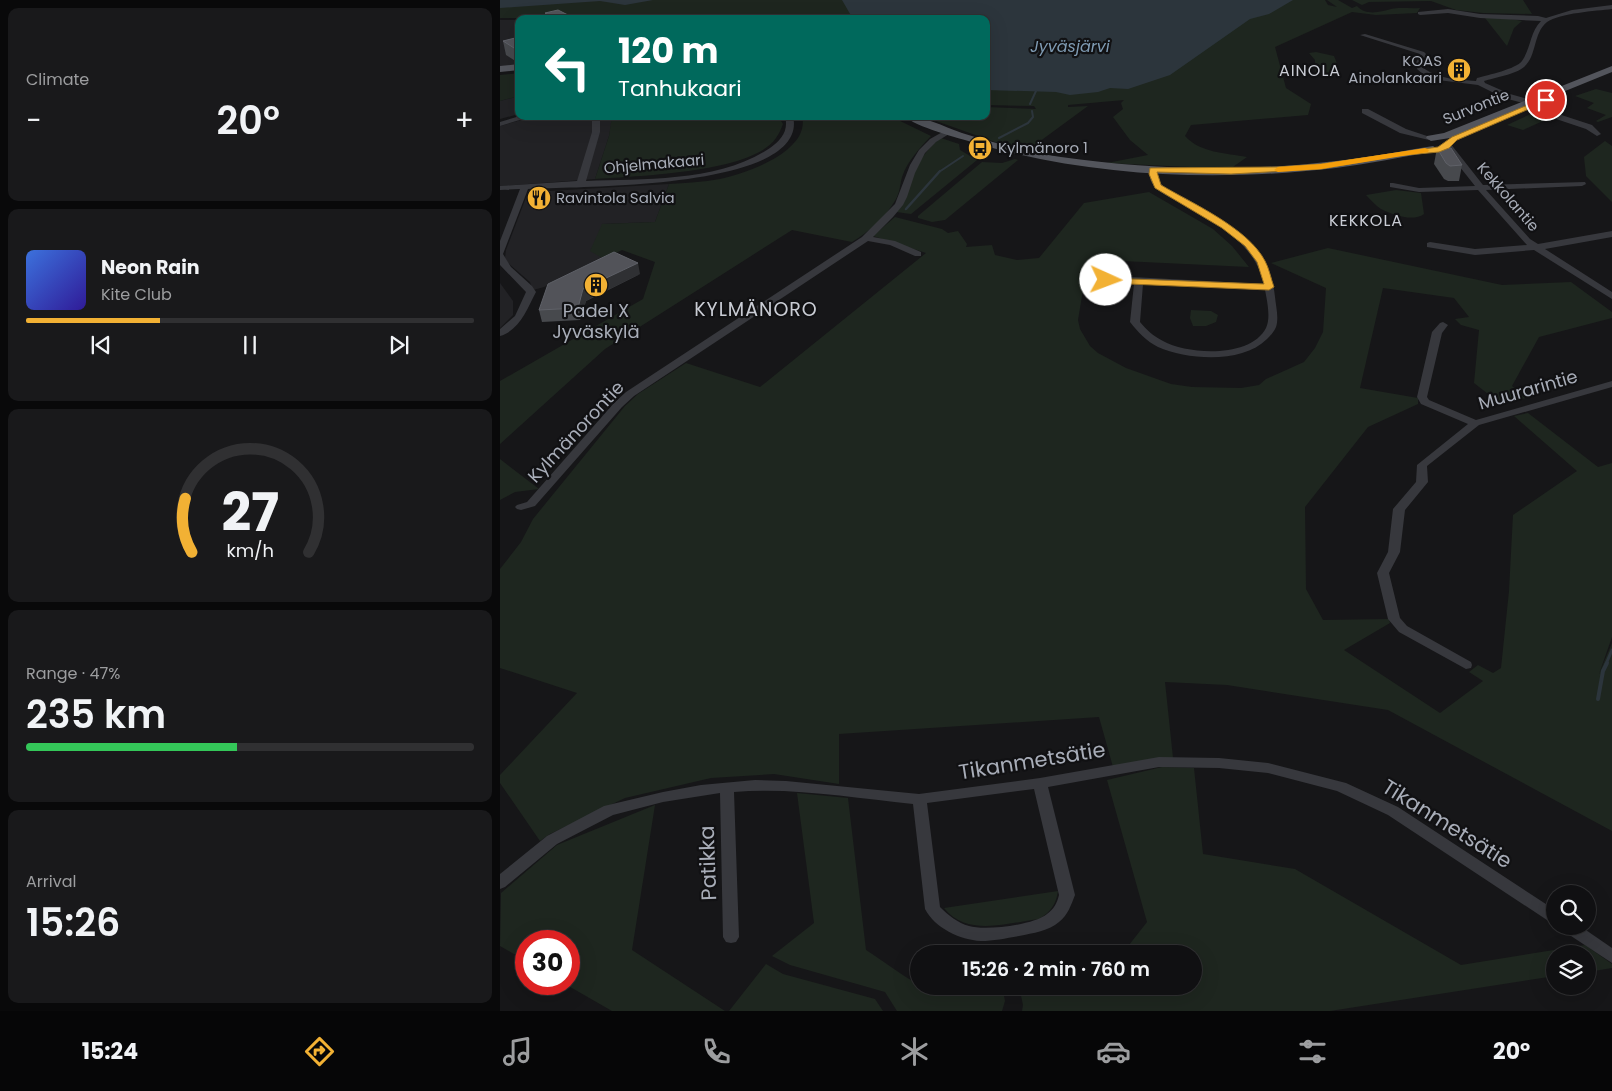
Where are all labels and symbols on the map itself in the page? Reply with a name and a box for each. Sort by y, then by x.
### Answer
water label: Jyväsjärvi [1030,35,1111,58]
place label: KOAS Ainolankaari [1348,50,1442,88]
building icon: KOAS Ainolankaari [1446,57,1472,83]
district label: AINOLA [1279,59,1341,82]
pin [1525,79,1567,121]
street label: Survontie [1439,84,1512,129]
bus stop icon: Kylmänoro 1 [967,135,993,161]
place label: Kylmänoro 1 [998,137,1088,158]
street label: Ohjelmakaari [603,149,705,178]
street label: Kekkolantie [1472,158,1544,236]
restaurant icon: Ravintola Salvia [526,185,552,211]
place label: Ravintola Salvia [556,187,675,208]
district label: KEKKOLA [1329,209,1403,232]
position arrow [1079,253,1131,305]
building icon: Padel X Jyväskylä [583,272,609,298]
district label: KYLMÄNORO [694,296,818,323]
place label: Padel X Jyväskylä [552,298,640,344]
street label: Muurarintie [1475,363,1580,416]
street label: Kylmänorontie [522,375,629,488]
street label: Tikanmetsätie [956,735,1107,786]
street label: Tikanmetsätie [1377,772,1518,875]
street label: Patikka [692,825,723,901]
speed limit sign: 30 [515,930,580,995]

